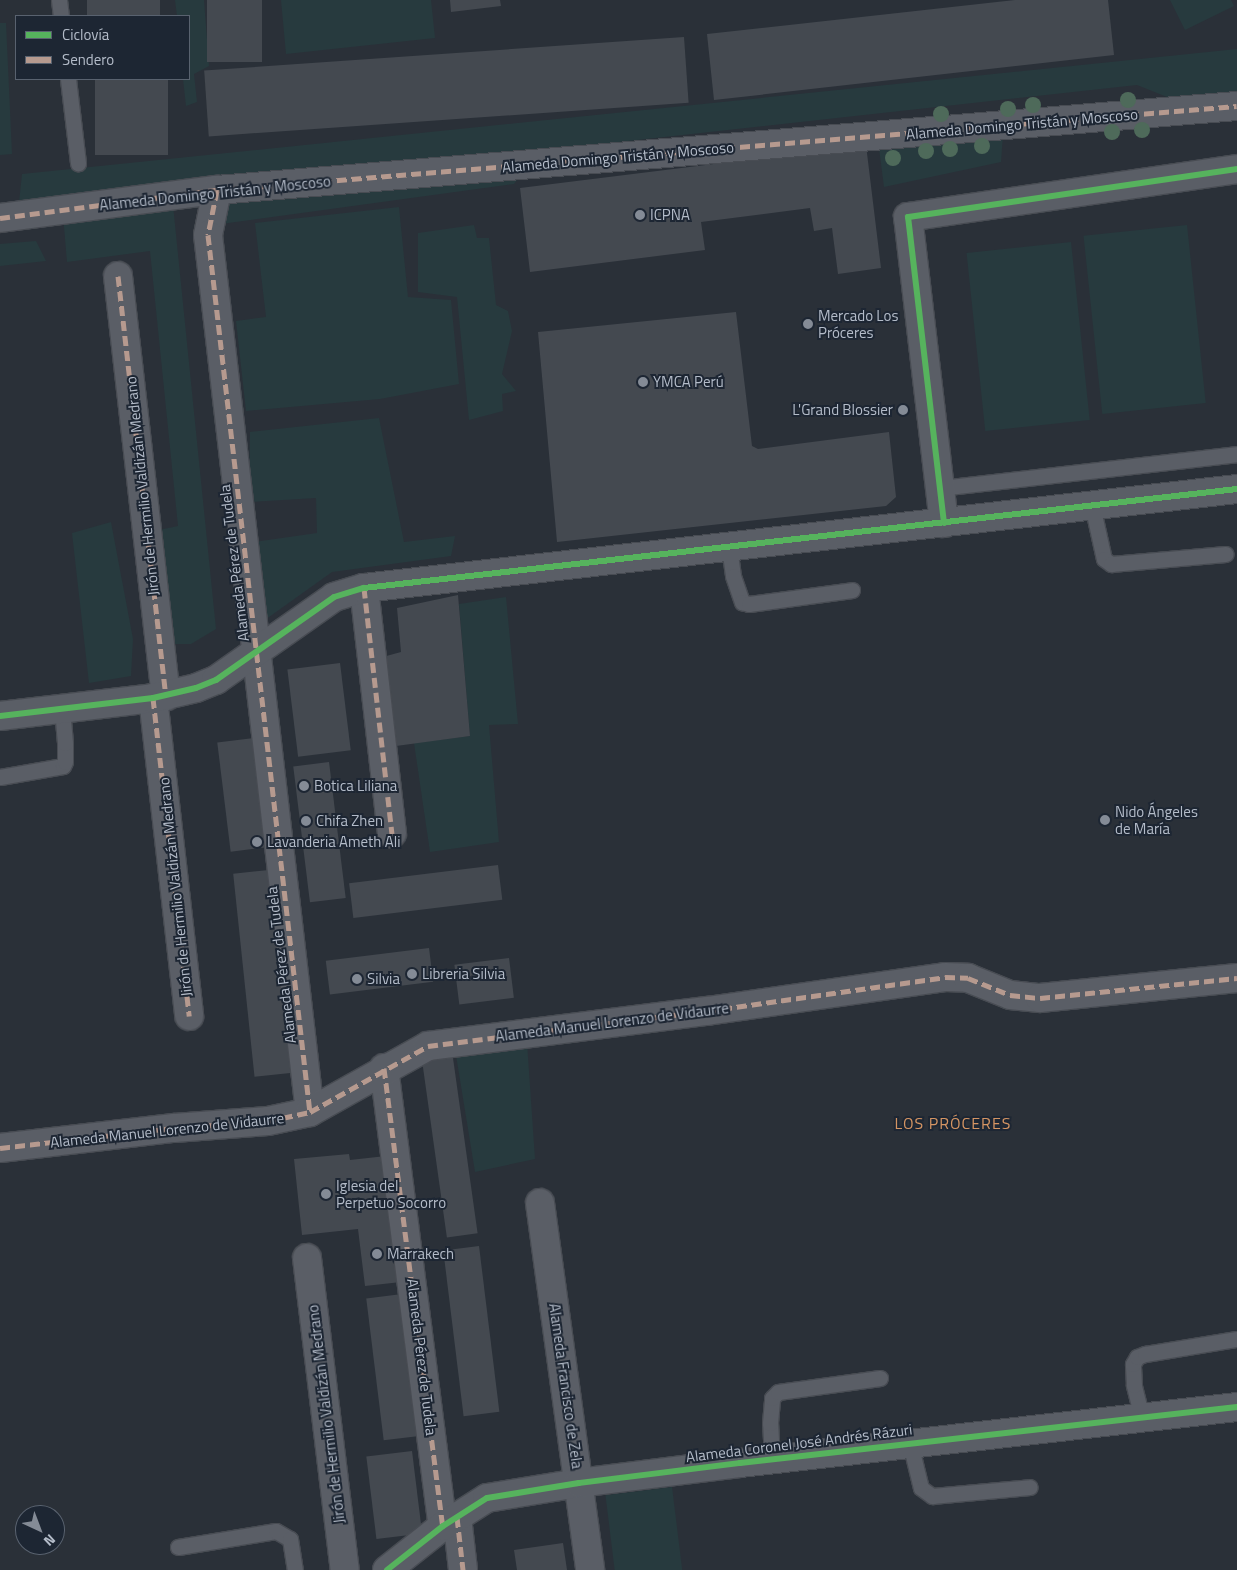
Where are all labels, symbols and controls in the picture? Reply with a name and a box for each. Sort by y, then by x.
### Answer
legend [15,15,190,80]
text: Ciclovía [62,23,109,46]
text: Sendero [62,48,114,71]
street label: Alameda Domingo Tristán y Moscoso [905,105,1139,143]
street label: Alameda Domingo Tristán y Moscoso [501,138,735,176]
street label: Alameda Domingo Tristán y Moscoso [98,172,332,214]
place label: ICPNA [650,206,690,224]
marker: ICPNA [634,209,646,221]
place label: Mercado Los Próceres [818,306,898,341]
marker: Mercado Los Próceres [802,318,814,330]
place label: YMCA Perú [653,373,724,391]
street label: Jirón de Hermilio Valdizán Medrano [122,376,162,596]
marker: YMCA Perú [637,376,649,388]
place label: L'Grand Blossier [792,401,893,419]
marker: L'Grand Blossier [897,404,909,416]
street label: Alameda Pérez de Tudela [215,484,253,642]
street label: Jirón de Hermilio Valdizán Medrano [155,777,195,997]
place label: Botica Liliana [314,777,397,795]
marker: Botica Liliana [298,780,310,792]
place label: Nido Ángeles de María [1115,802,1198,837]
place label: Chifa Zhen [316,812,383,830]
marker: Nido Ángeles de María [1099,814,1111,826]
marker: Chifa Zhen [300,815,312,827]
place label: Lavanderia Ameth Ali [267,833,400,851]
marker: Lavanderia Ameth Ali [251,836,263,848]
street label: Alameda Pérez de Tudela [262,886,300,1044]
place label: Libreria Silvia [422,965,505,983]
marker: Libreria Silvia [406,968,418,980]
place label: Silvia [367,970,400,988]
marker: Silvia [351,973,363,985]
street label: Alameda Manuel Lorenzo de Vidaurre [494,999,730,1045]
street label: Alameda Manuel Lorenzo de Vidaurre [49,1109,285,1151]
district label: LOS PRÓCERES [893,1113,1013,1133]
place label: Iglesia del Perpetuo Socorro [336,1176,446,1211]
marker: Iglesia del Perpetuo Socorro [320,1188,332,1200]
place label: Marrakech [387,1245,454,1263]
marker: Marrakech [371,1248,383,1260]
street label: Alameda Pérez de Tudela [403,1278,441,1436]
street label: Alameda Francisco de Zela [545,1302,587,1470]
street label: Jirón de Hermilio Valdizán Medrano [304,1304,348,1524]
street label: Alameda Coronel José Andrés Rázuri [685,1420,913,1466]
north arrow [15,1505,65,1555]
text: N [39,1530,61,1552]

